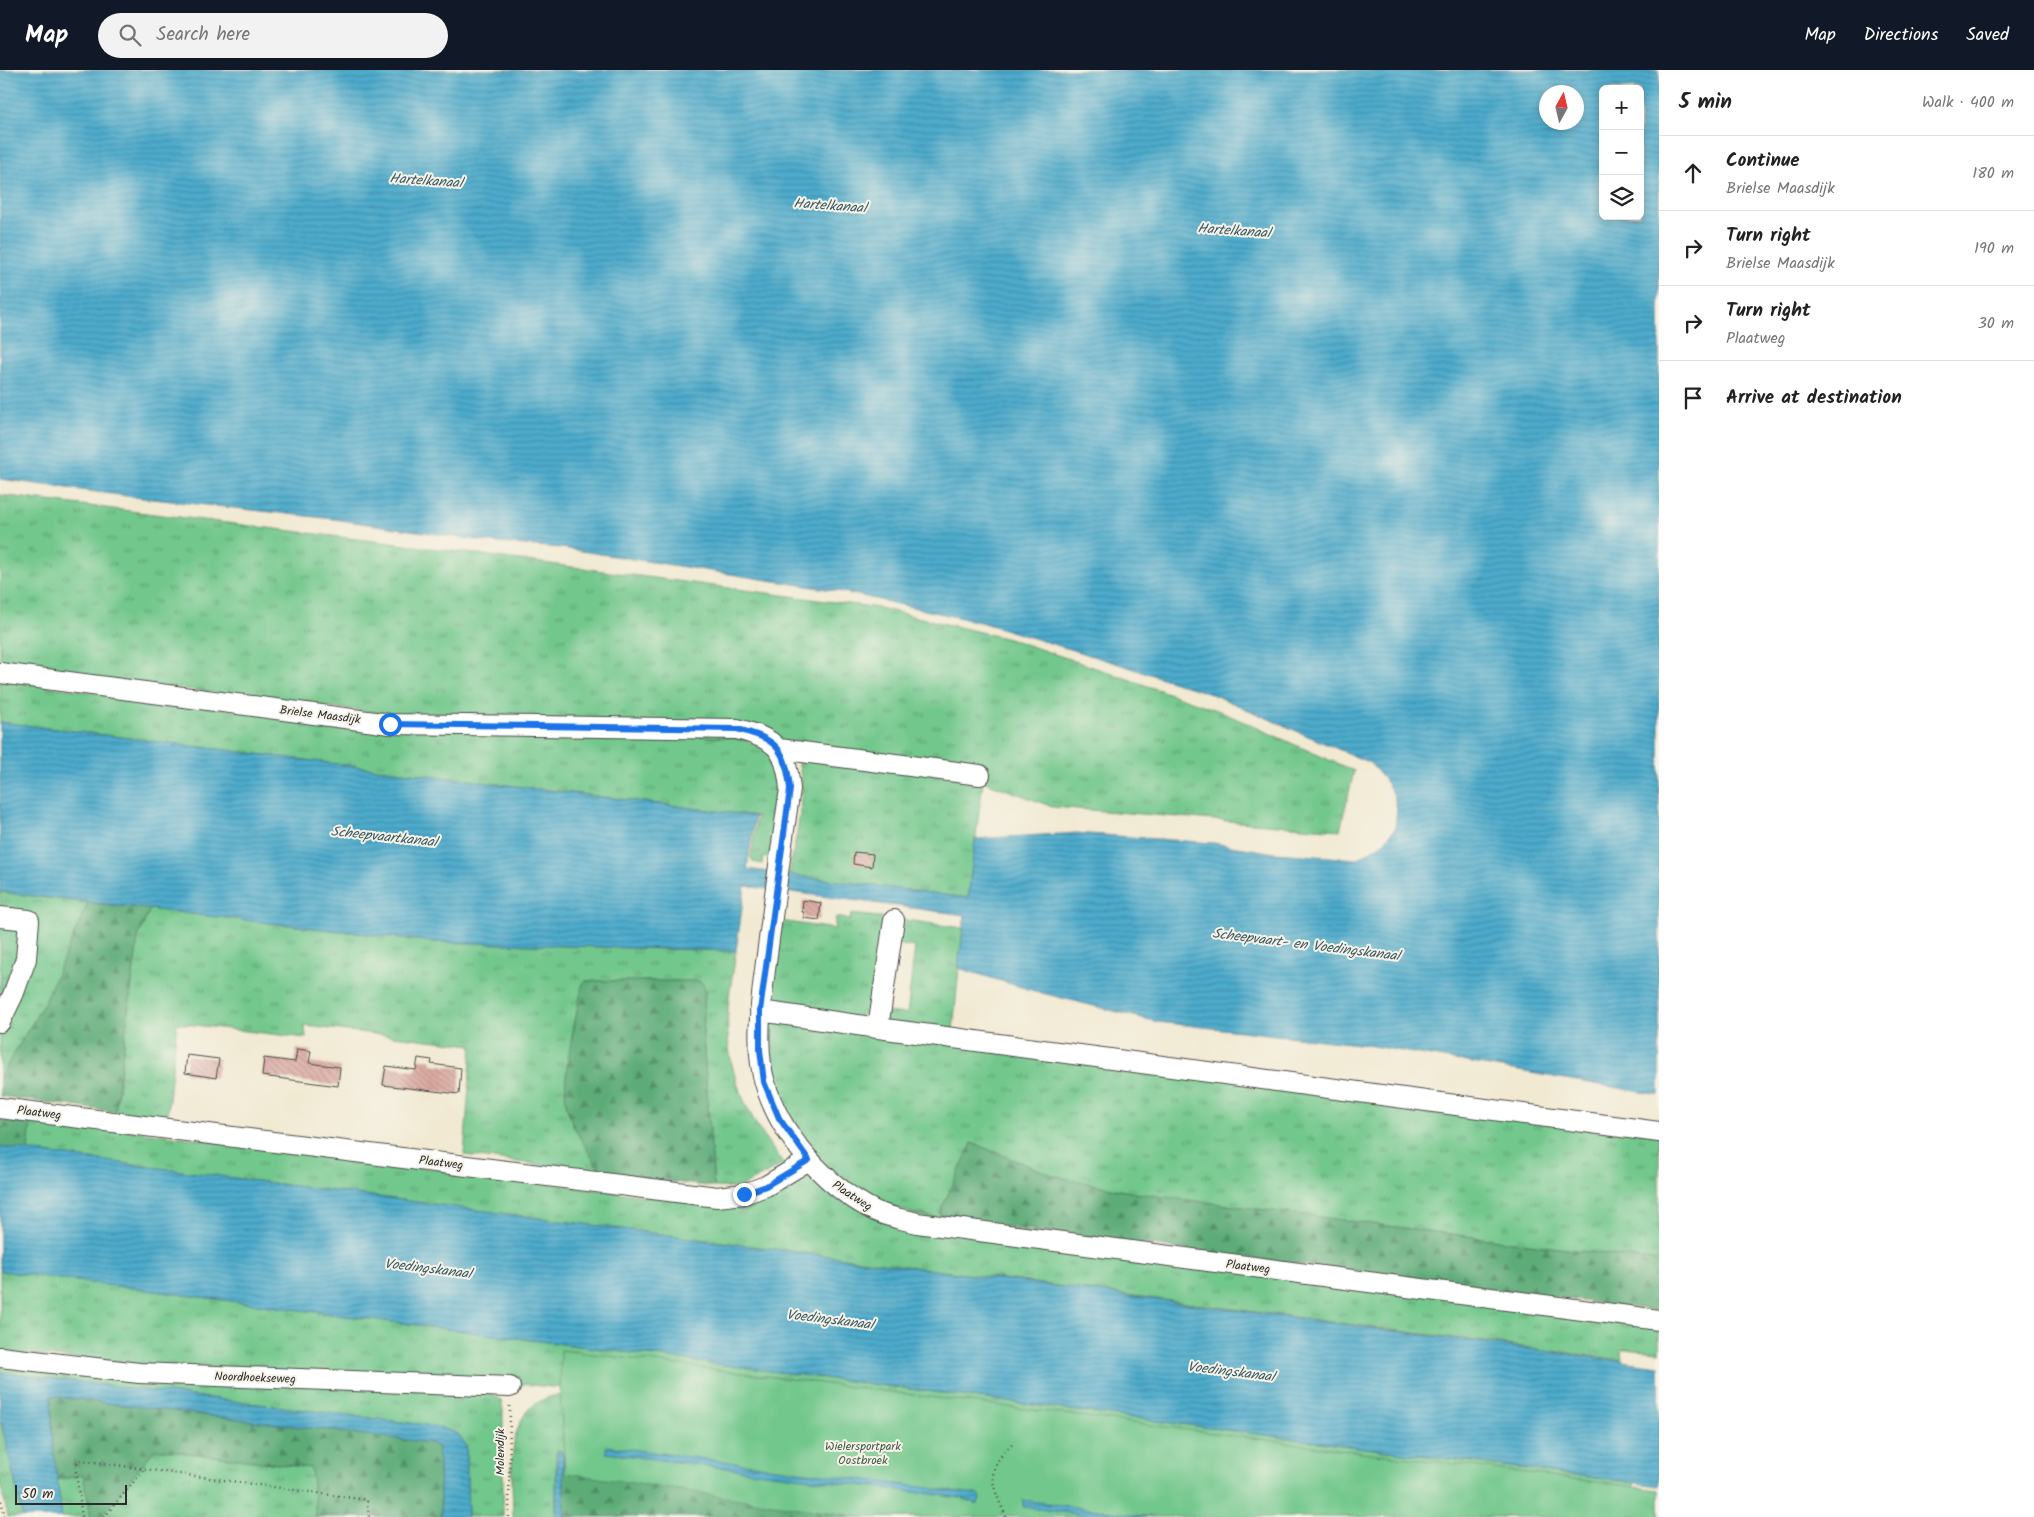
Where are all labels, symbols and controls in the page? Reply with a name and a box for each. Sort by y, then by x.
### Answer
search box [98,13,448,58]
text: Map [25,16,68,55]
text: Search here [156,20,250,50]
icon: search [116,21,144,49]
text: Map [1804,21,1836,50]
text: Directions [1864,21,1938,50]
text: Saved [1966,21,2009,50]
north arrow [1539,85,1584,130]
map controls [1599,85,1644,220]
button: + [1599,85,1644,130]
text: 5 min [1679,86,1732,119]
text: Walk · 400 m [1922,90,2014,115]
button: − [1599,130,1644,175]
text: Continue [1726,146,1799,176]
icon: ahead [1679,159,1707,187]
text: 180 m [1972,161,2014,186]
water label: Hartelkanaal [389,167,466,195]
button: layers [1599,175,1644,220]
text: Brielse Maasdijk [1726,176,1835,201]
water label: Hartelkanaal [793,192,870,220]
water label: Hartelkanaal [1197,217,1274,245]
text: Turn right [1726,221,1811,251]
icon: right [1679,234,1707,262]
text: 190 m [1974,236,2014,261]
text: Brielse Maasdijk [1726,251,1835,276]
text: Turn right [1726,296,1811,326]
icon: right [1679,309,1707,337]
text: 30 m [1978,311,2014,336]
text: Plaatweg [1726,326,1785,351]
text: Arrive at destination [1726,383,1902,413]
icon: arrive [1679,384,1707,412]
street label: Brielse Maasdijk [278,701,362,729]
route start [379,713,402,736]
water label: Scheepvaartkanaal [330,820,441,854]
water label: Scheepvaart- en Voedingskanaal [1211,923,1403,968]
street label: Plaatweg [16,1101,63,1125]
street label: Plaatweg [418,1151,465,1175]
street label: Plaatweg [828,1176,876,1216]
route end [733,1183,756,1206]
water label: Voedingskanaal [383,1253,475,1286]
street label: Plaatweg [1225,1255,1272,1279]
water label: Voedingskanaal [785,1304,877,1337]
water label: Voedingskanaal [1186,1356,1278,1389]
street label: Noordhoekseweg [214,1367,296,1389]
street label: Molendijk [491,1428,510,1476]
park label: Wielersportpark Oostbroek [825,1437,901,1470]
scale bar [15,1482,128,1505]
text: 50 m [22,1483,53,1505]

